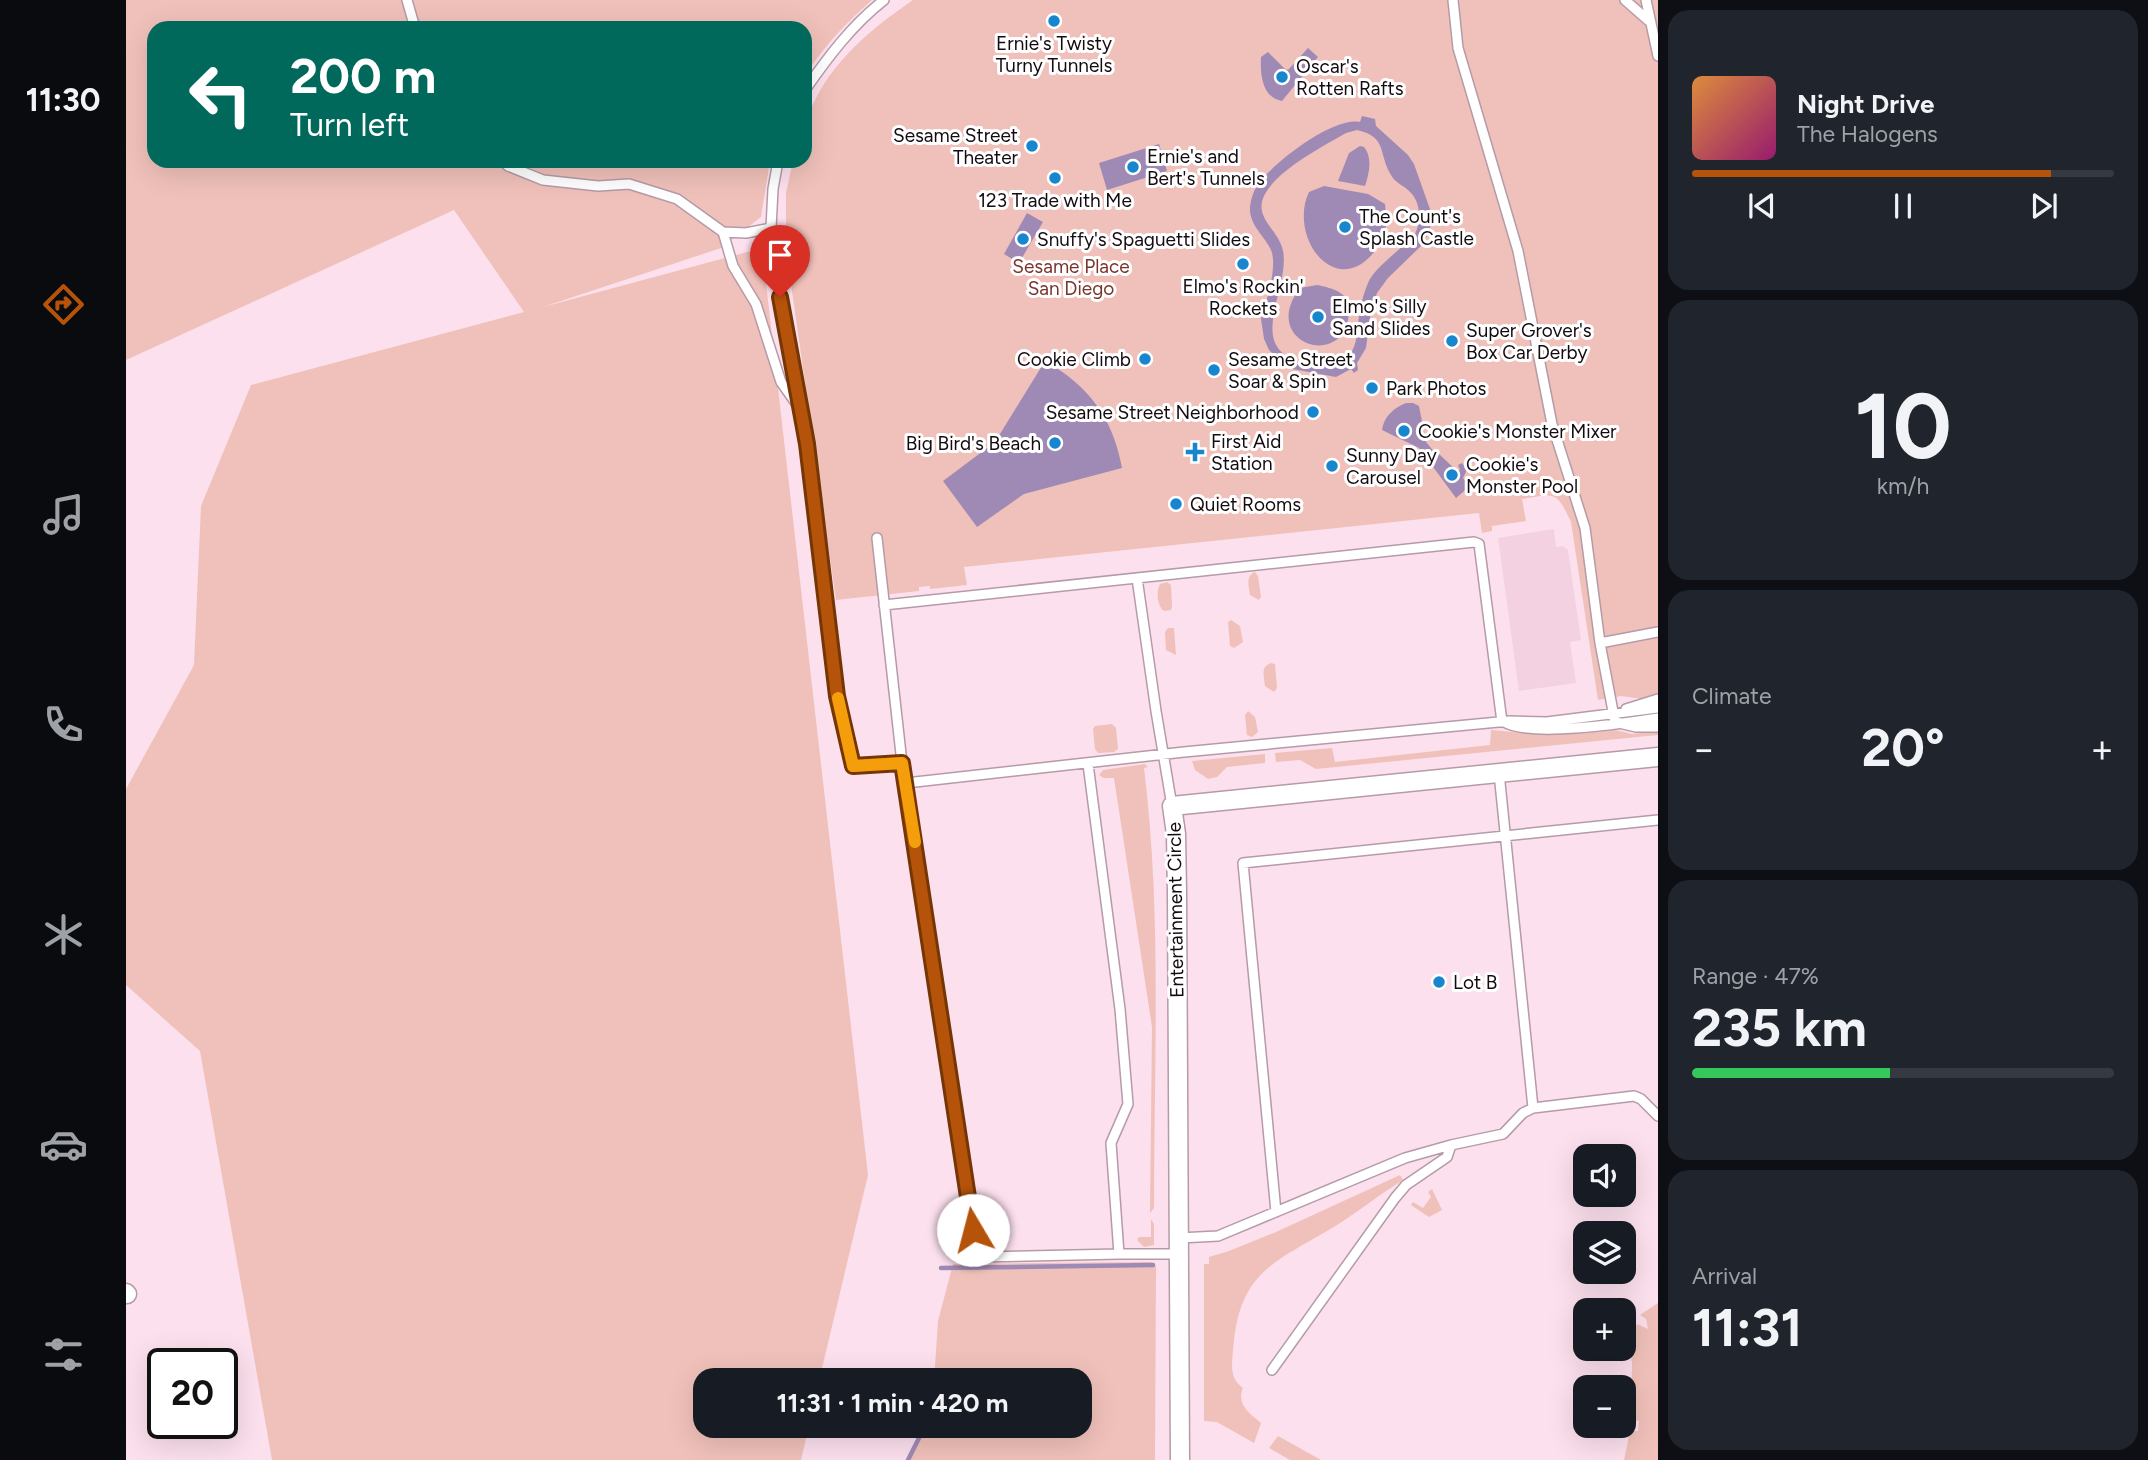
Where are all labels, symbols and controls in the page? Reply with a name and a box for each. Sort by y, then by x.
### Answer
marker: Ernie's Twisty Turny Tunnels [1046,13,1062,29]
place label: Ernie's Twisty Turny Tunnels [996,32,1112,77]
text: 200 m [290,46,436,105]
icon: left [175,49,266,140]
place label: Oscar's Rotten Rafts [1296,55,1404,100]
marker: Oscar's Rotten Rafts [1274,69,1290,85]
text: 11:30 [25,81,101,119]
text: Night Drive [1797,88,1934,120]
text: Turn left [290,106,409,144]
text: The Halogens [1797,120,1938,148]
place label: Sesame Street Theater [893,124,1019,169]
marker: Sesame Street Theater [1024,138,1040,154]
place label: Ernie's and Bert's Tunnels [1147,145,1265,190]
marker: Ernie's and Bert's Tunnels [1125,159,1141,175]
marker: 123 Trade with Me [1047,170,1063,186]
icon: previous [1743,187,1781,225]
icon: pause [1884,187,1922,225]
icon: next [2025,187,2063,225]
place label: 123 Trade with Me [978,189,1132,212]
place label: The Count's Splash Castle [1359,205,1474,250]
marker: The Count's Splash Castle [1337,219,1353,235]
pin [750,225,810,297]
place label: Snuffy's Spaguetti Slides [1037,228,1250,251]
marker: Snuffy's Spaguetti Slides [1015,231,1031,247]
icon: arrive [761,236,799,274]
park label: Sesame Place San Diego [1012,255,1130,300]
marker: Elmo's Rockin' Rockets [1235,256,1251,272]
place label: Elmo's Rockin' Rockets [1182,275,1304,320]
icon: directions [39,280,88,329]
place label: Elmo's Silly Sand Slides [1332,295,1431,340]
marker: Elmo's Silly Sand Slides [1310,309,1326,325]
place label: Super Grover's Box Car Derby [1466,319,1592,364]
marker: Super Grover's Box Car Derby [1444,333,1460,349]
place label: Cookie Climb [1017,348,1131,371]
place label: Sesame Street Soar & Spin [1228,348,1353,393]
marker: Cookie Climb [1137,351,1153,367]
marker: Sesame Street Soar & Spin [1206,362,1222,378]
text: 10 [1854,372,1952,481]
place label: Park Photos [1386,377,1487,400]
marker: Park Photos [1364,380,1380,396]
place label: Sesame Street Neighborhood [1046,401,1299,424]
marker: Sesame Street Neighborhood [1305,404,1321,420]
place label: Cookie's Monster Mixer [1418,420,1617,443]
marker: Cookie's Monster Mixer [1396,423,1412,439]
place label: First Aid Station [1211,430,1281,475]
place label: Big Bird's Beach [906,432,1041,455]
marker: Big Bird's Beach [1047,435,1063,451]
marker: First Aid Station [1185,442,1205,462]
place label: Sunny Day Carousel [1346,444,1437,489]
place label: Cookie's Monster Pool [1466,453,1578,498]
marker: Sunny Day Carousel [1324,458,1340,474]
marker: Cookie's Monster Pool [1444,467,1460,483]
text: km/h [1877,472,1929,500]
icon: music [39,490,88,539]
place label: Quiet Rooms [1190,493,1301,516]
marker: Quiet Rooms [1168,496,1184,512]
text: Climate [1692,682,1771,710]
icon: phone [39,700,88,749]
text: 20° [1861,717,1945,779]
text: − [1692,726,1716,772]
text: + [2090,726,2114,772]
street label: Entertainment Circle [1162,822,1189,998]
icon: climate [39,910,88,959]
text: Range · 47% [1692,962,1819,990]
place label: Lot B [1453,971,1497,994]
marker: Lot B [1431,974,1447,990]
text: 235 km [1692,997,1867,1059]
icon: car [39,1120,88,1169]
map controls [1573,1144,1636,1438]
button: sound [1573,1144,1636,1207]
position arrow [936,1193,1010,1267]
button: layers [1573,1221,1636,1284]
text: Arrival [1692,1262,1757,1290]
text: 11:31 [1692,1297,1802,1359]
button: + [1573,1298,1636,1361]
icon: filters [39,1330,88,1379]
speed limit sign: 20 [147,1348,238,1439]
button: − [1573,1375,1636,1438]
text: 11:31 · 1 min · 420 m [776,1387,1009,1419]

